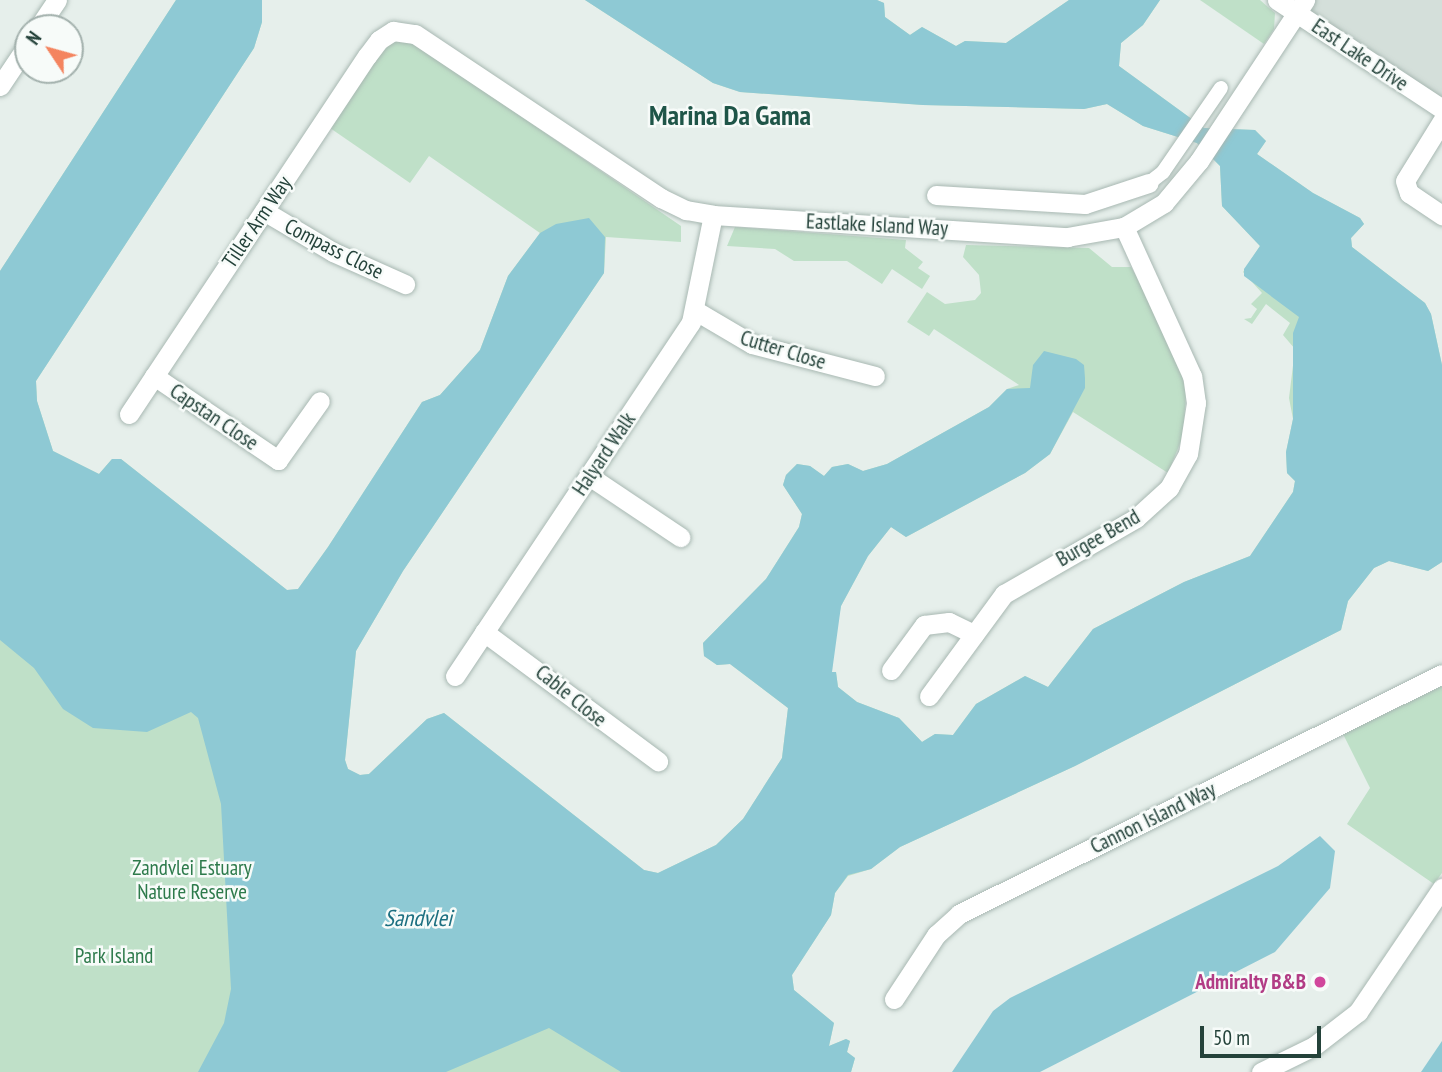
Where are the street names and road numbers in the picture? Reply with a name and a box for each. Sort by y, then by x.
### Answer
street label: East Lake Drive [1307,14,1413,96]
street label: Tiller Arm Way [217,171,297,273]
street label: Eastlake Island Way [805,209,949,241]
street label: Compass Close [280,213,388,285]
street label: Cutter Close [737,325,829,375]
street label: Capstan Close [165,378,263,456]
street label: Halyard Walk [567,408,641,500]
street label: Burgee Bend [1052,504,1144,572]
street label: Cable Close [530,660,612,732]
street label: Cannon Island Way [1086,777,1220,859]

